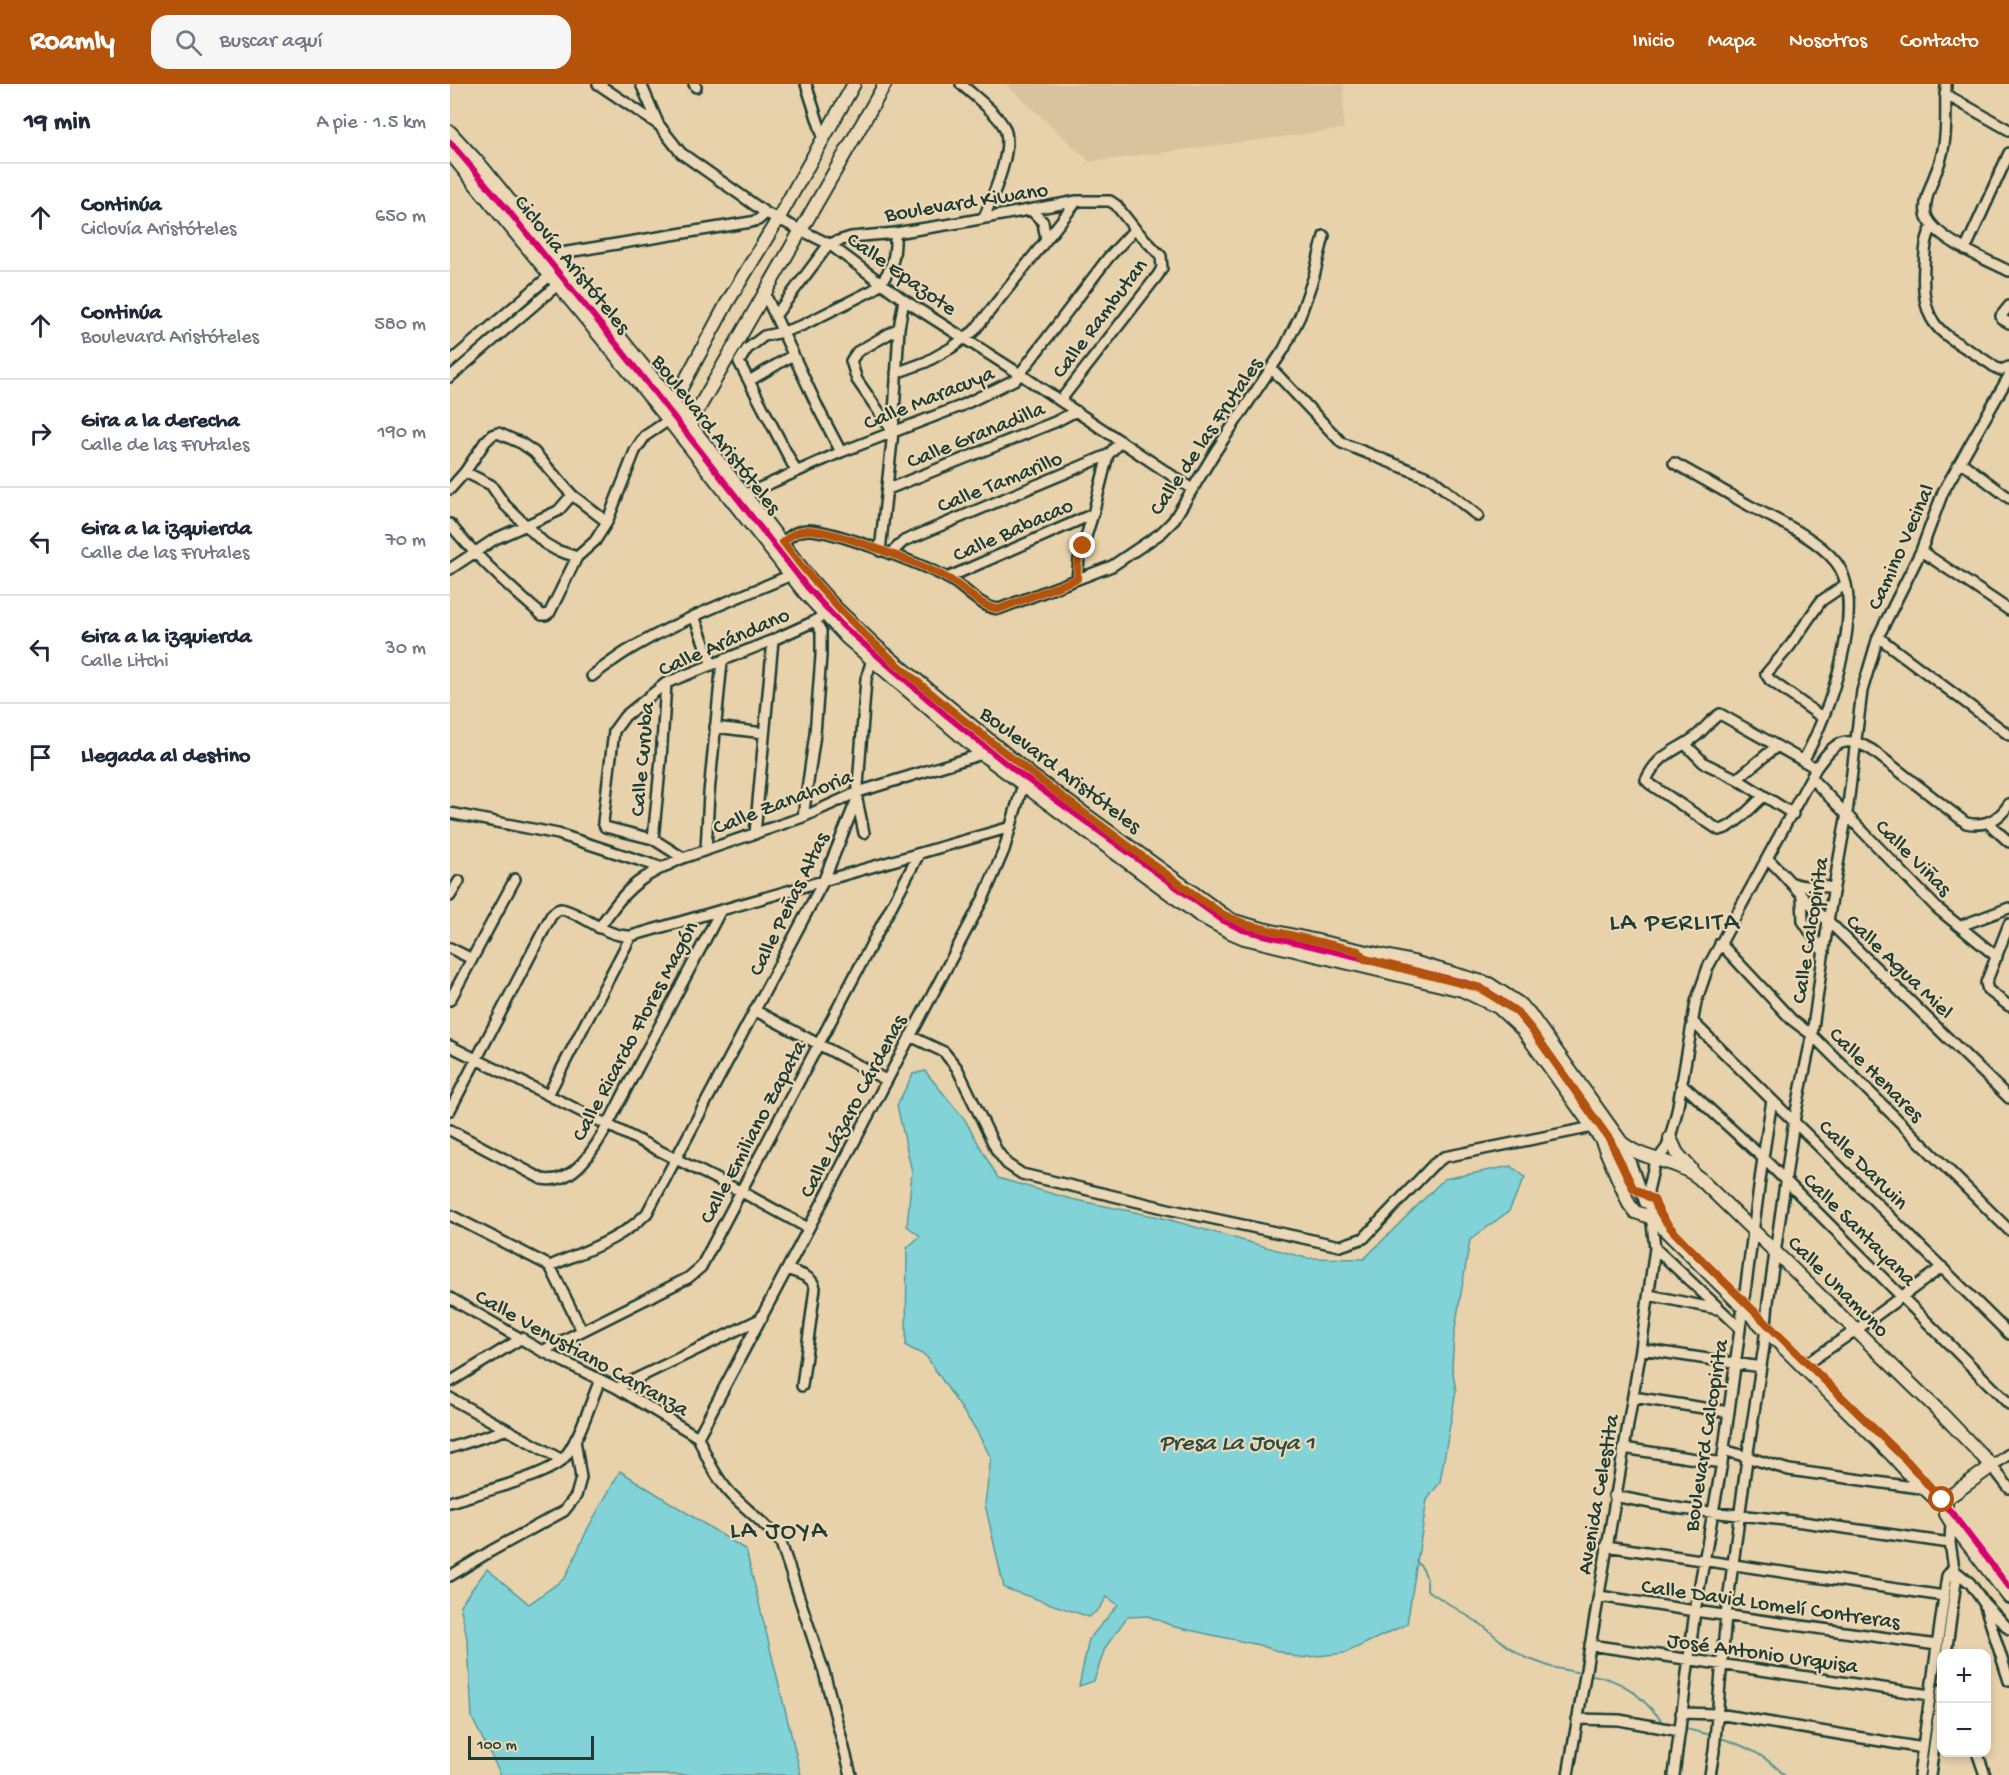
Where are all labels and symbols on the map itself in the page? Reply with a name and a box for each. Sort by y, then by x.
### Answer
street label: Boulevard Kiwano [882,178,1050,230]
street label: Ciclovía Aristóteles [507,191,635,341]
street label: Calle Epazote [841,228,961,323]
street label: Calle Rambutan [1048,254,1155,384]
street label: Boulevard Aristóteles [644,350,786,521]
street label: Calle de las Frutales [1145,353,1270,521]
street label: Calle Maracuya [860,361,999,438]
street label: Calle Granadilla [904,397,1050,476]
street label: Calle Tamarillo [934,447,1067,521]
street label: Camino Vecinal [1863,481,1942,615]
street label: Calle Babacao [950,494,1078,570]
route end [1069,532,1095,558]
street label: Calle Arándano [655,603,794,684]
street label: Calle Curuba [626,700,662,818]
street label: Boulevard Aristóteles [973,701,1146,841]
street label: Calle Zanahoria [710,765,858,842]
street label: Calle Viñas [1868,815,1957,903]
street label: Calle Peñas Altas [745,828,837,981]
street label: Calle Calcopirita [1788,855,1836,1006]
district label: LA PERLITA [1609,909,1741,940]
street label: Calle Agua Miel [1839,910,1958,1026]
street label: Calle Ricardo Flores Magón [567,917,706,1146]
street label: Calle Lázaro Cárdenas [795,1010,914,1203]
street label: Calle Henares [1822,1023,1929,1130]
street label: Calle Emiliano Zapata [695,1036,814,1229]
street label: Calle Darwin [1812,1115,1913,1217]
street label: Calle Santayana [1796,1169,1921,1294]
street label: Calle Unamuno [1781,1231,1894,1344]
street label: Calle Venustiano Carranza [470,1285,693,1424]
street label: Boulevard Calcopirita [1680,1337,1736,1535]
street label: Avenida Celestita [1573,1412,1627,1577]
water label: Presa La Joya 1 [1159,1430,1315,1459]
route start [1928,1486,1954,1512]
district label: LA JOYA [730,1517,828,1548]
street label: Calle David Lomelí Contreras [1639,1575,1902,1637]
street label: José Antonio Urquisa [1665,1629,1860,1681]
scale bar [468,1733,594,1760]

